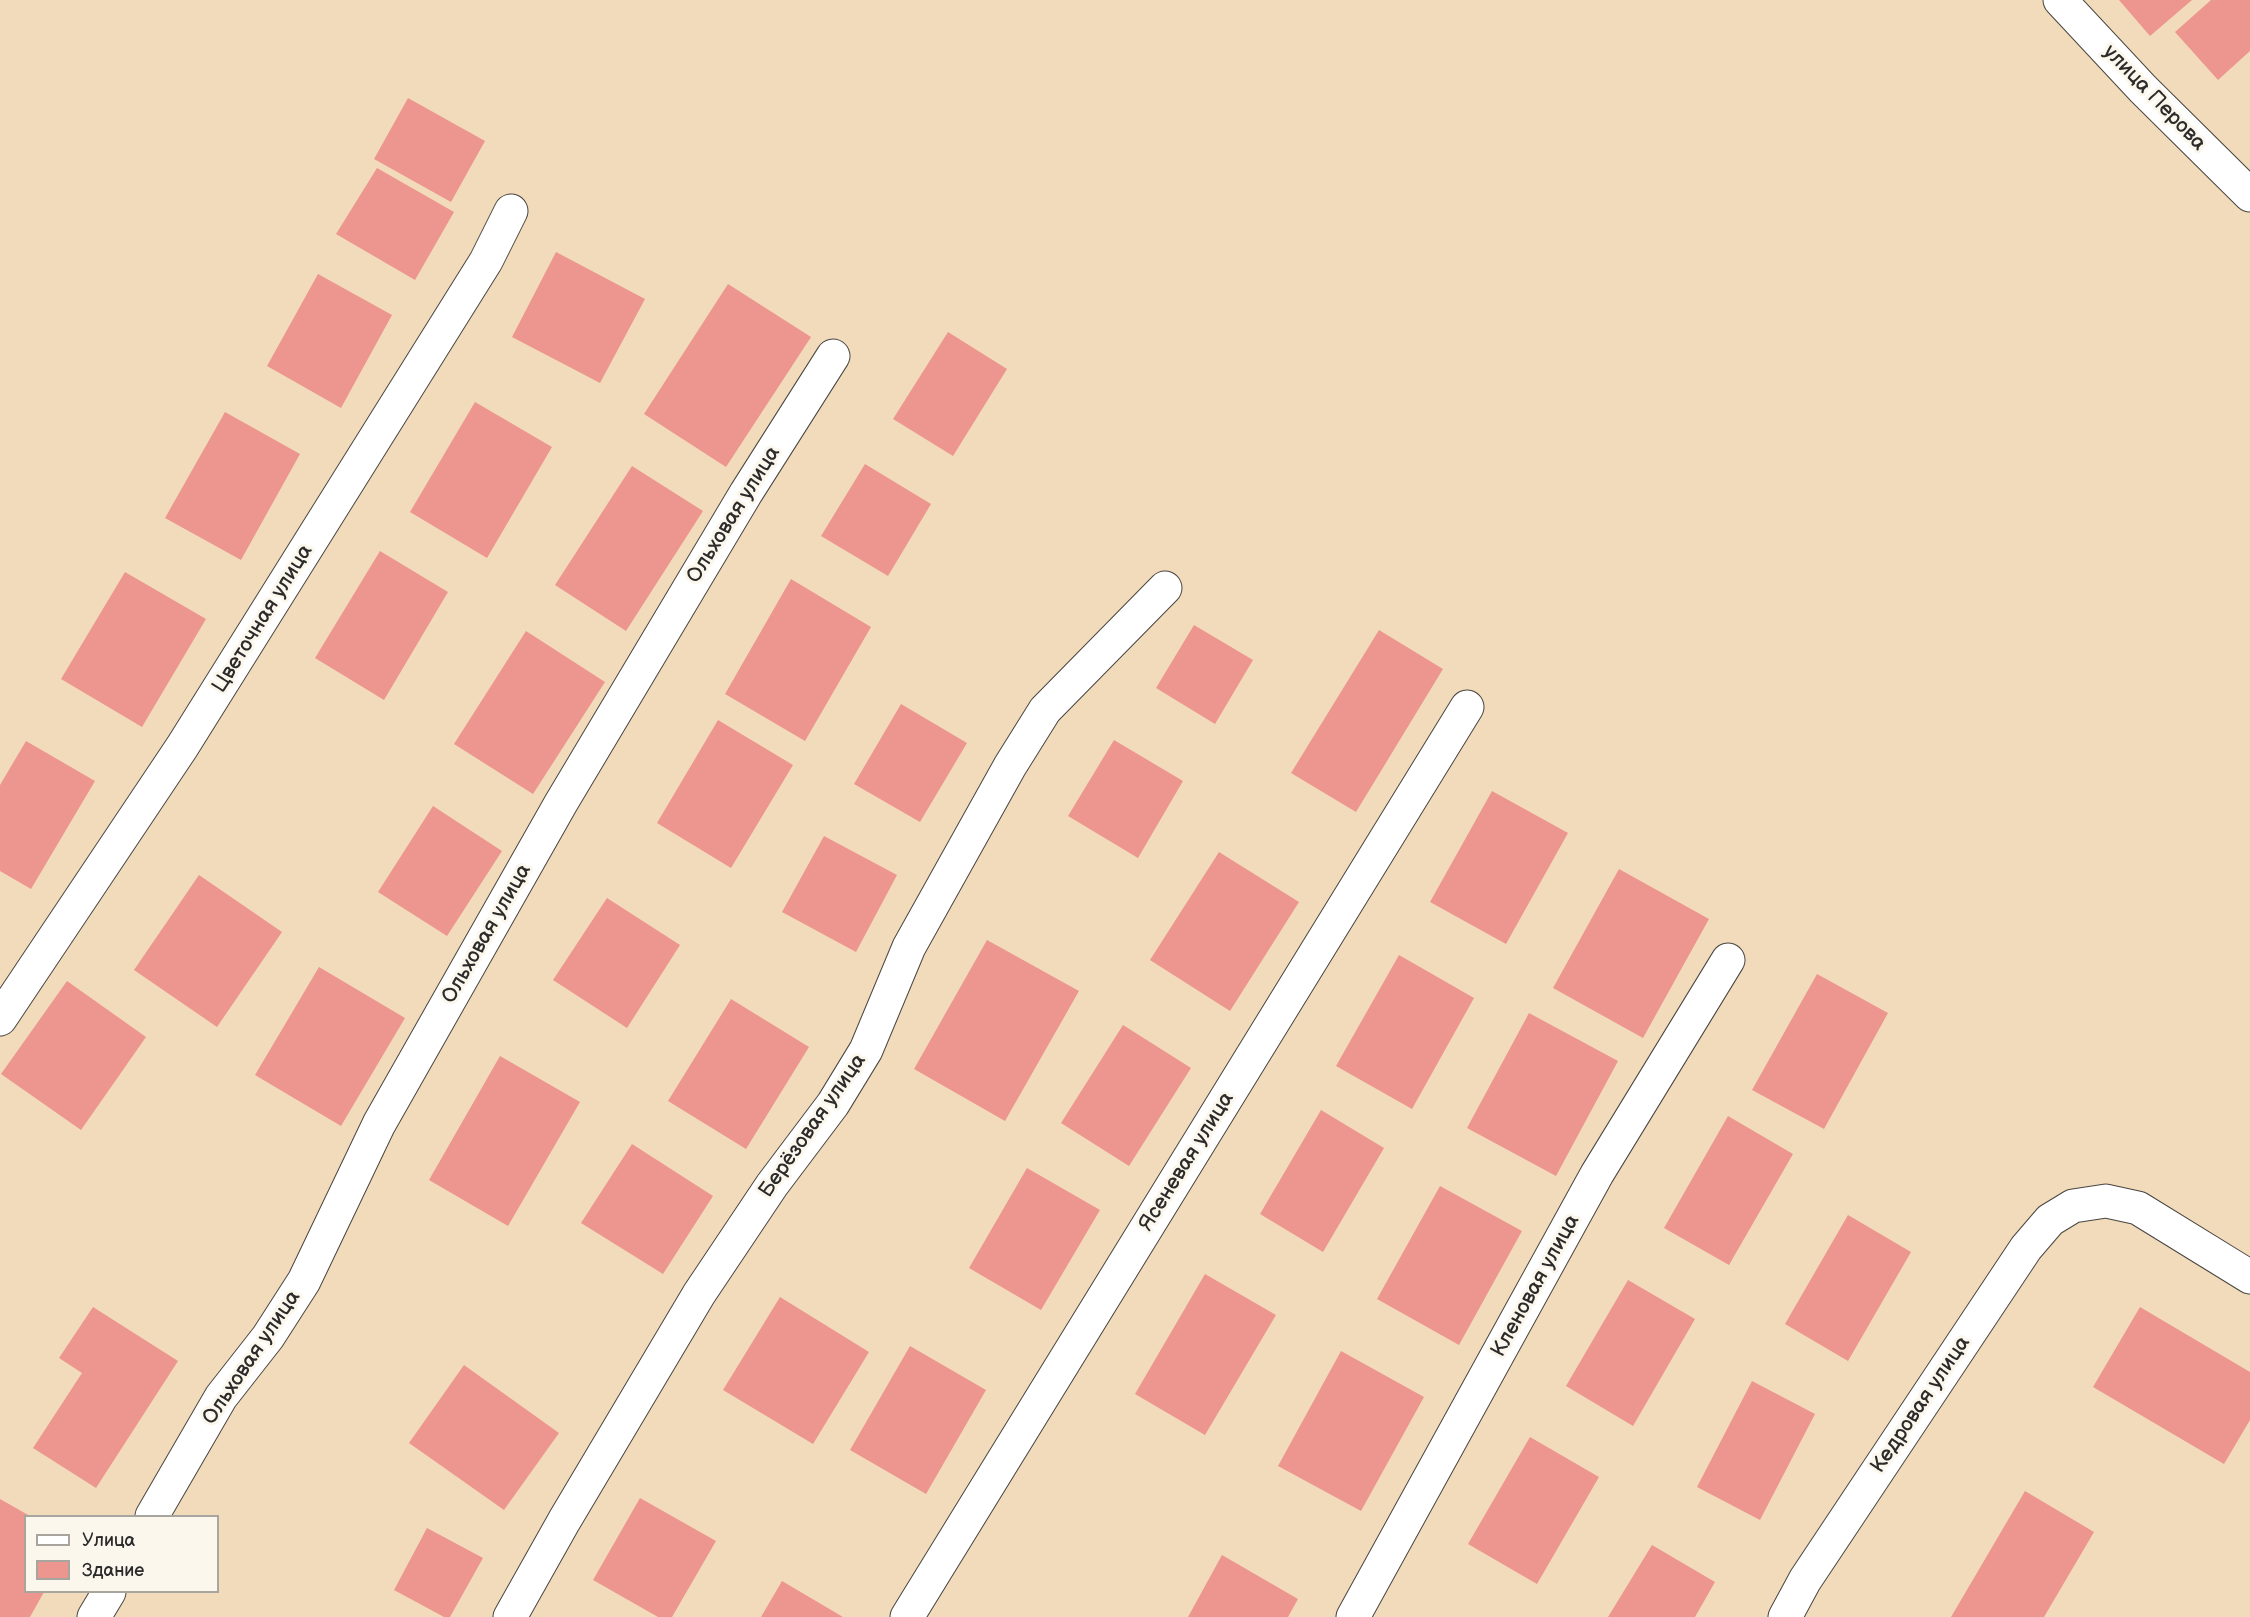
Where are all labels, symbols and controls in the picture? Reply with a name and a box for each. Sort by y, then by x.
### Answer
street label: улица Перова [2097,40,2211,156]
street label: Ольховая улица [682,442,786,588]
street label: Цветочная улица [207,540,319,698]
street label: Ольховая улица [437,860,537,1008]
street label: Берёзовая улица [754,1049,872,1203]
street label: Ясеневая улица [1134,1088,1240,1236]
street label: Кленовая улица [1486,1210,1586,1362]
street label: Ольховая улица [198,1286,306,1430]
street label: Кедровая улица [1866,1332,1976,1478]
legend [24,1515,219,1593]
text: Улица [82,1530,135,1551]
text: Здание [82,1560,144,1581]

